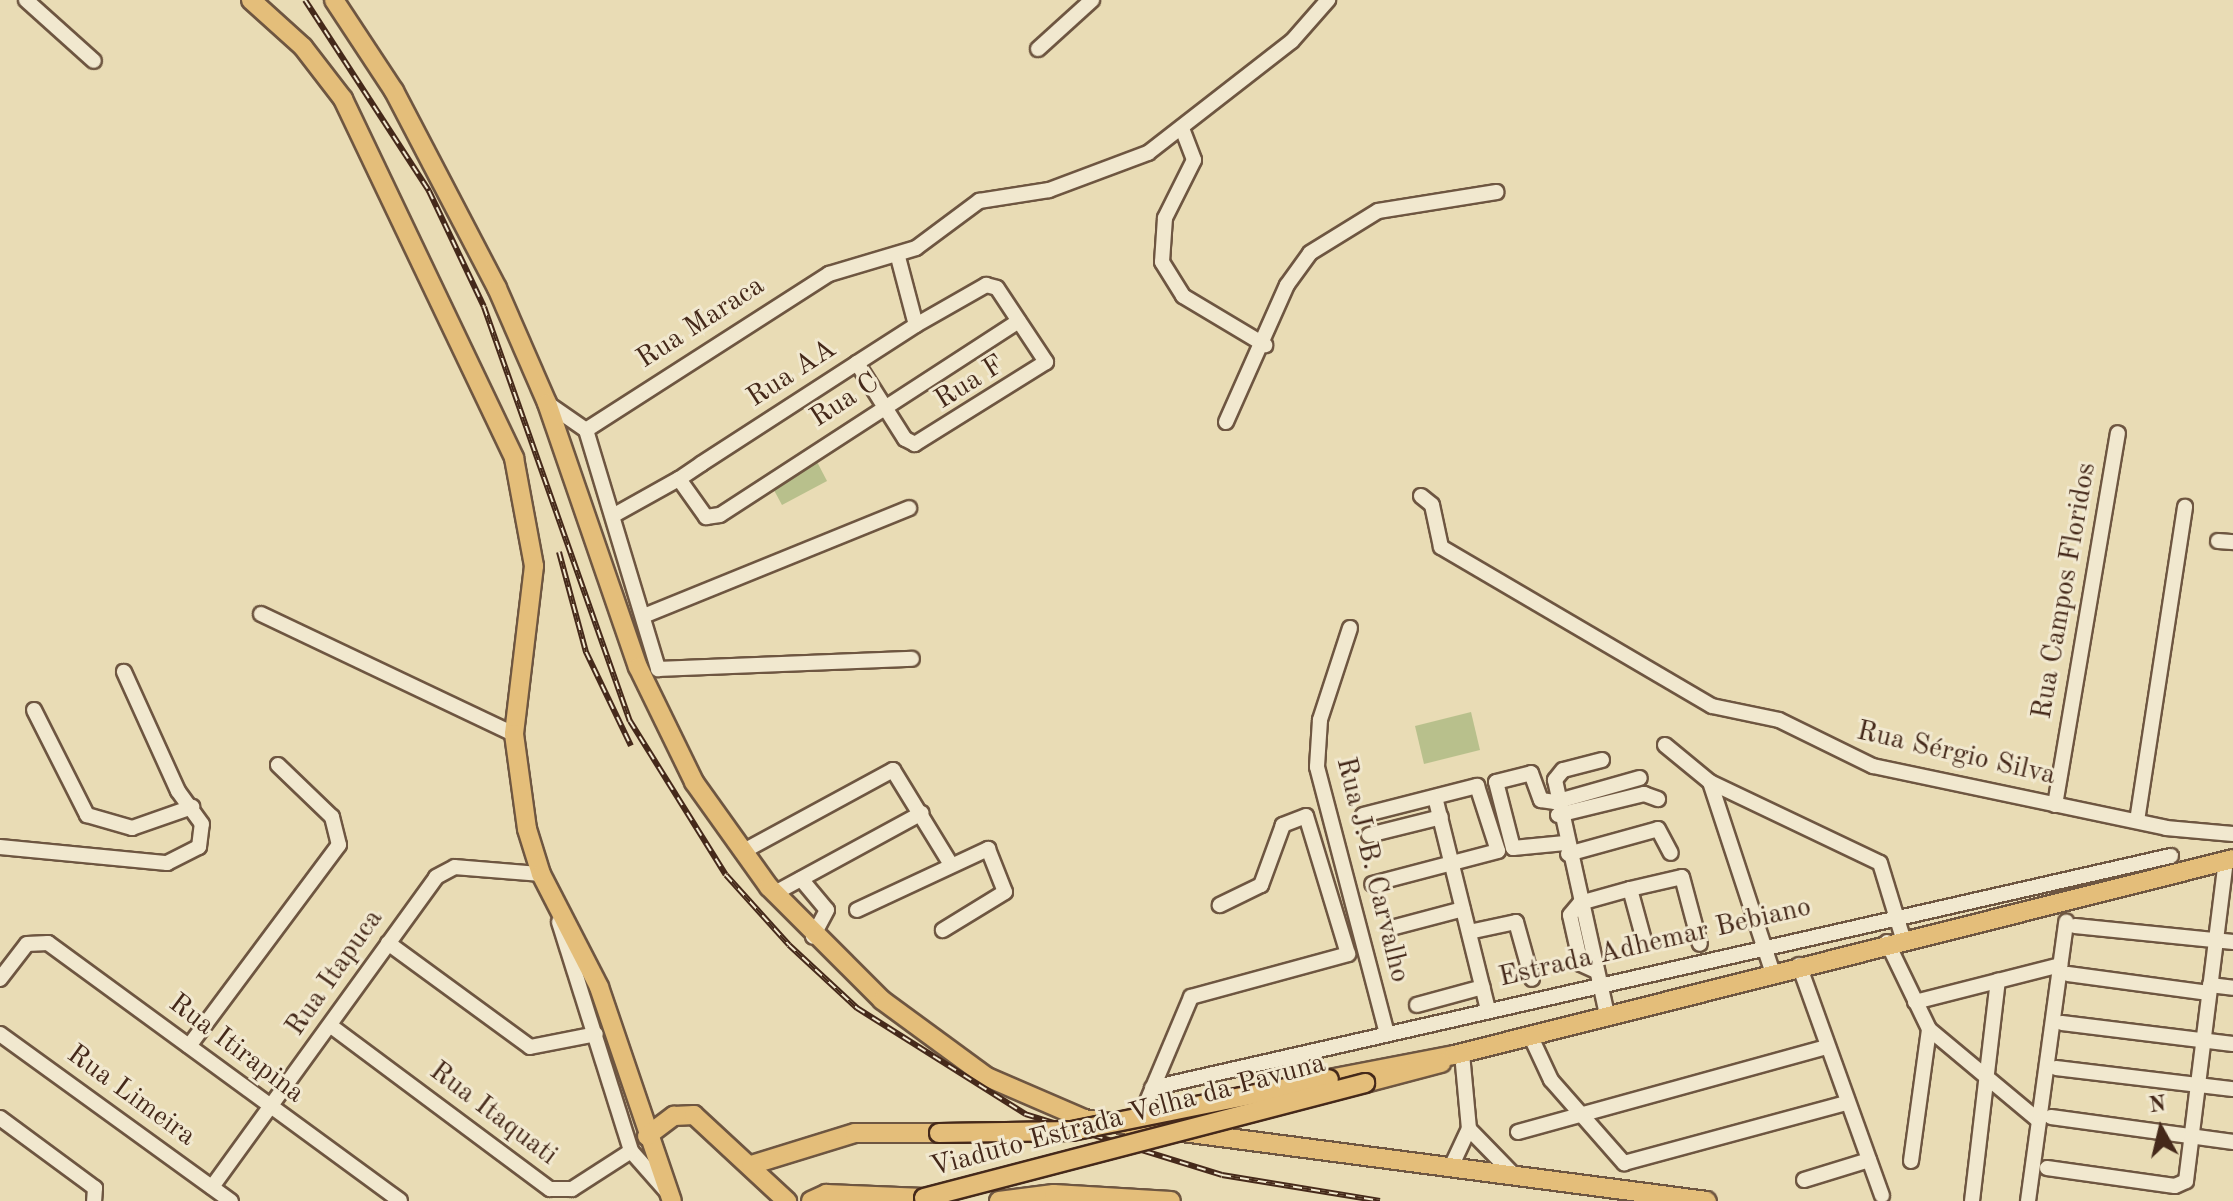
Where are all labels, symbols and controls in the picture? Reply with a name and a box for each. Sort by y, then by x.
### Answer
street label: Rua Maraca [631,269,771,377]
street label: Rua AA [741,333,843,415]
street label: Rua F [929,349,1011,417]
street label: Rua C [804,366,886,436]
street label: Rua Campos Floridos [2026,460,2104,722]
street label: Rua Sérgio Silva [1853,715,2059,793]
street label: Rua J. B. Carvalho [1328,754,1416,986]
street label: Estrada Adhemar Bebiano [1496,891,1814,995]
street label: Rua Itapuca [279,903,391,1043]
street label: Rua Itirapina [161,987,311,1111]
street label: Rua Limeira [60,1038,202,1154]
street label: Viaduto Estrada Velha da Pavuna [927,1047,1329,1185]
street label: Rua Itaquati [422,1055,564,1173]
north arrow [2121,1089,2201,1169]
text: N [2148,1093,2168,1117]

